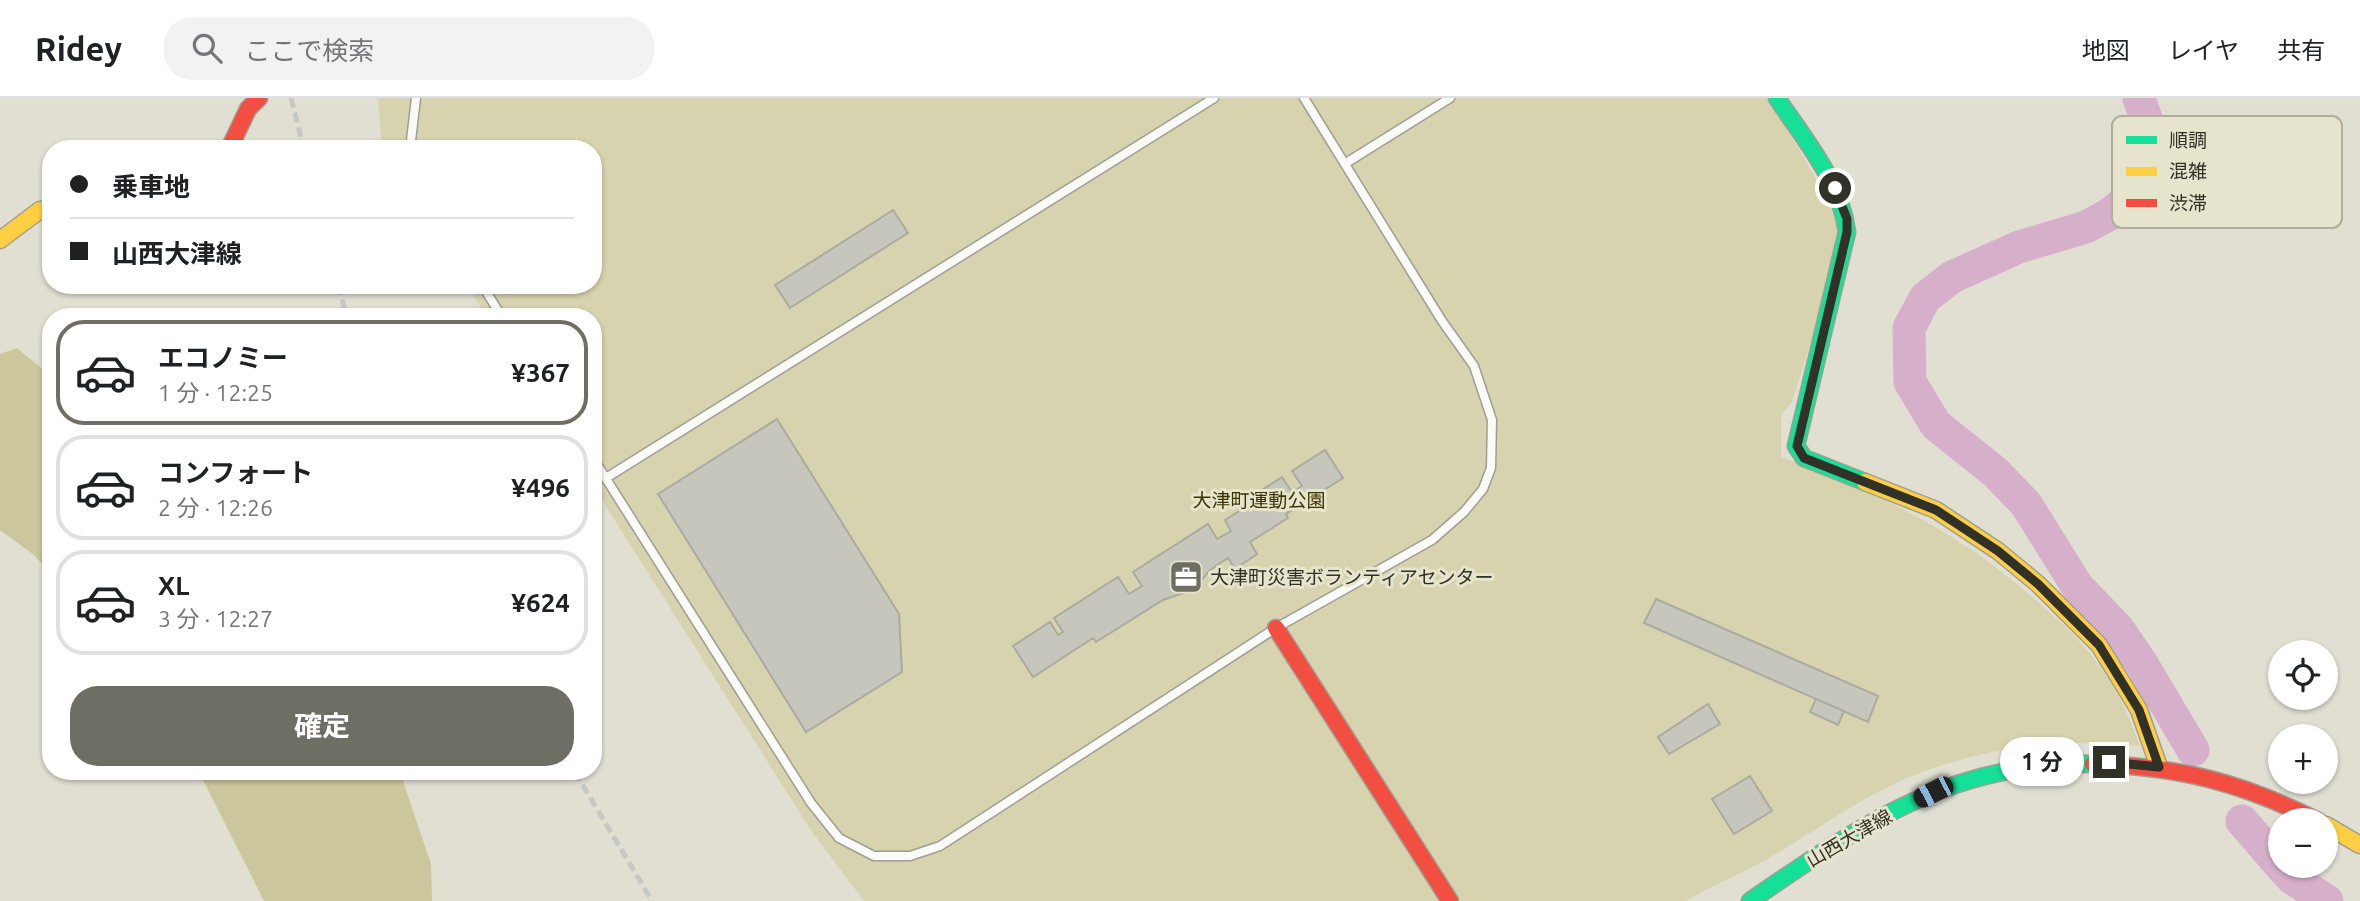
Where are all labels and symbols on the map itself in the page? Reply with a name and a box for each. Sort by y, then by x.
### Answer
legend [2112,116,2342,228]
text: 順調 [2169,129,2207,151]
text: 混雑 [2169,160,2207,182]
route start [1819,172,1851,204]
text: 渋滞 [2169,192,2207,214]
park label: 大津町運動公園 [1192,489,1326,511]
office icon: 大津町災害ボランティアセンター [1167,558,1205,596]
place label: 大津町災害ボランティアセンター [1210,566,1493,588]
callout: 1 分 [2000,738,2084,786]
route end [2093,746,2125,778]
car [1910,773,1957,811]
street label: 山西大津線 [1802,805,1896,871]

